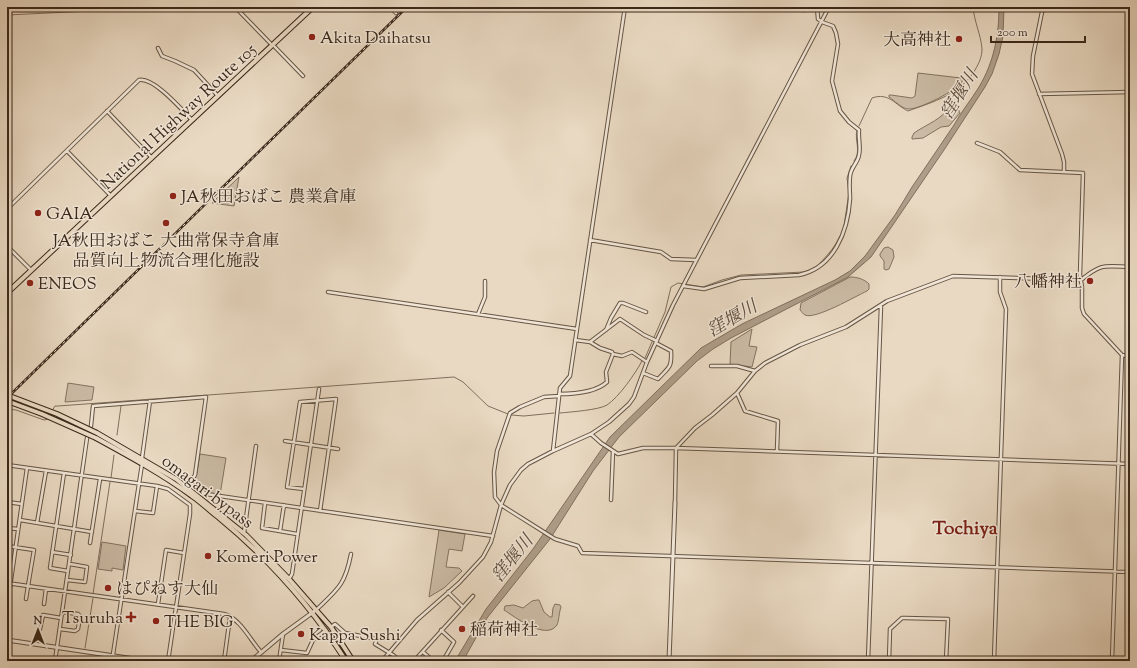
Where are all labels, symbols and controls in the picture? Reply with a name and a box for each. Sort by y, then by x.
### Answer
scale bar [991,18,1085,44]
text: 200 m [997,24,1028,42]
place label: Akita Daihatsu [320,27,431,51]
place label: 大高神社 [883,29,951,53]
marker: Akita Daihatsu [307,32,317,42]
marker: 大高神社 [954,34,964,44]
street label: National Highway Route 105 [96,39,262,196]
water label: 窪堰川 [935,64,987,125]
place label: JA秋田おばこ 農業倉庫 [180,186,356,210]
marker: JA秋田おばこ 農業倉庫 [168,191,178,201]
place label: GAIA [46,203,93,227]
marker: GAIA [33,208,43,218]
marker: JA秋田おばこ 大曲常保寺倉庫 品質向上物流合理化施設 [161,218,171,228]
place label: JA秋田おばこ 大曲常保寺倉庫 品質向上物流合理化施設 [52,230,279,274]
place label: 八幡神社 [1014,271,1082,295]
place label: ENEOS [38,273,97,297]
marker: 八幡神社 [1085,276,1095,286]
marker: ENEOS [25,278,35,288]
water label: 窪堰川 [703,294,765,344]
street label: omagari bypass [156,450,258,535]
district label: Tochiya [932,516,998,543]
water label: 窪堰川 [486,529,542,588]
place label: Komeri Power [216,546,318,570]
marker: Komeri Power [203,551,213,561]
place label: はぴねす大仙 [116,578,218,602]
marker: はぴねす大仙 [103,583,113,593]
place label: Tsuruha [62,607,123,631]
north arrow [18,610,58,650]
place label: THE BIG [164,611,234,635]
marker: Tsuruha [126,612,136,622]
text: N [33,613,43,629]
marker: THE BIG [151,616,161,626]
place label: 稲荷神社 [470,619,538,643]
place label: Kappa Sushi [309,624,401,648]
marker: 稲荷神社 [457,624,467,634]
marker: Kappa Sushi [296,629,306,639]

